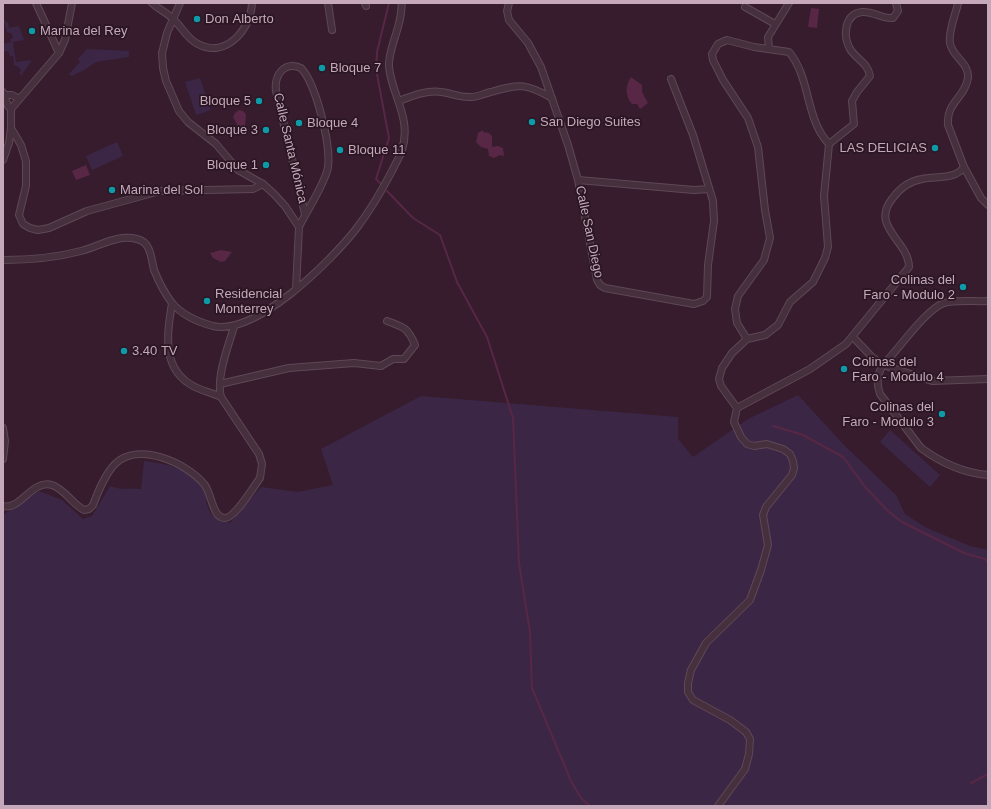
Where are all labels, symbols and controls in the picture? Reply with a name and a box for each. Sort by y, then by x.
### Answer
place label: Don Alberto [205,11,274,27]
marker: Don Alberto [192,14,202,24]
place label: Marina del Rey [40,23,127,39]
marker: Marina del Rey [27,26,37,36]
place label: Bloque 7 [330,60,381,76]
marker: Bloque 7 [317,63,327,73]
street label: Calle Santa Mónica [270,91,310,205]
place label: Bloque 5 [200,93,251,109]
marker: Bloque 5 [254,96,264,106]
place label: San Diego Suites [540,114,640,130]
place label: Bloque 4 [307,115,358,131]
marker: San Diego Suites [527,117,537,127]
marker: Bloque 4 [294,118,304,128]
place label: Bloque 3 [207,122,258,138]
marker: Bloque 3 [261,125,271,135]
place label: LAS DELICIAS [840,140,927,156]
place label: Bloque 11 [348,142,406,158]
marker: LAS DELICIAS [930,143,940,153]
marker: Bloque 11 [335,145,345,155]
place label: Bloque 1 [207,157,258,173]
marker: Bloque 1 [261,160,271,170]
place label: Marina del Sol [120,182,203,198]
street label: Calle San Diego [572,184,606,280]
marker: Marina del Sol [107,185,117,195]
place label: Colinas del Faro - Modulo 2 [863,272,955,303]
marker: Colinas del Faro - Modulo 2 [958,282,968,292]
place label: Residencial Monterrey [215,286,282,317]
marker: Residencial Monterrey [202,296,212,306]
place label: 3.40 TV [132,343,178,359]
marker: 3.40 TV [119,346,129,356]
place label: Colinas del Faro - Modulo 4 [852,354,944,385]
marker: Colinas del Faro - Modulo 4 [839,364,849,374]
place label: Colinas del Faro - Modulo 3 [842,399,934,430]
marker: Colinas del Faro - Modulo 3 [937,409,947,419]

